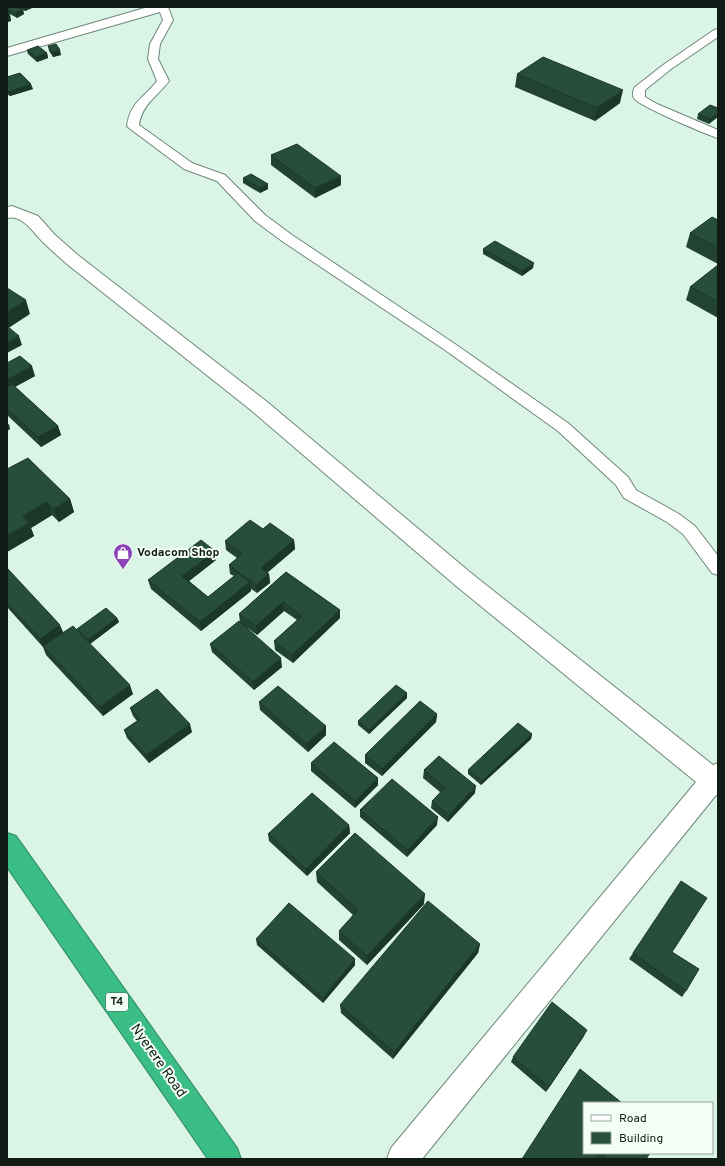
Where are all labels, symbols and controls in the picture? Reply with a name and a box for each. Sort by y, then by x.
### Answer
shop icon: Vodacom Shop [112,542,134,570]
place label: Vodacom Shop [137,545,219,561]
road number: T4 [106,993,128,1011]
street label: Nyerere Road [126,1021,190,1101]
legend [583,1102,713,1154]
text: Road [619,1111,647,1127]
text: Building [619,1131,663,1147]

